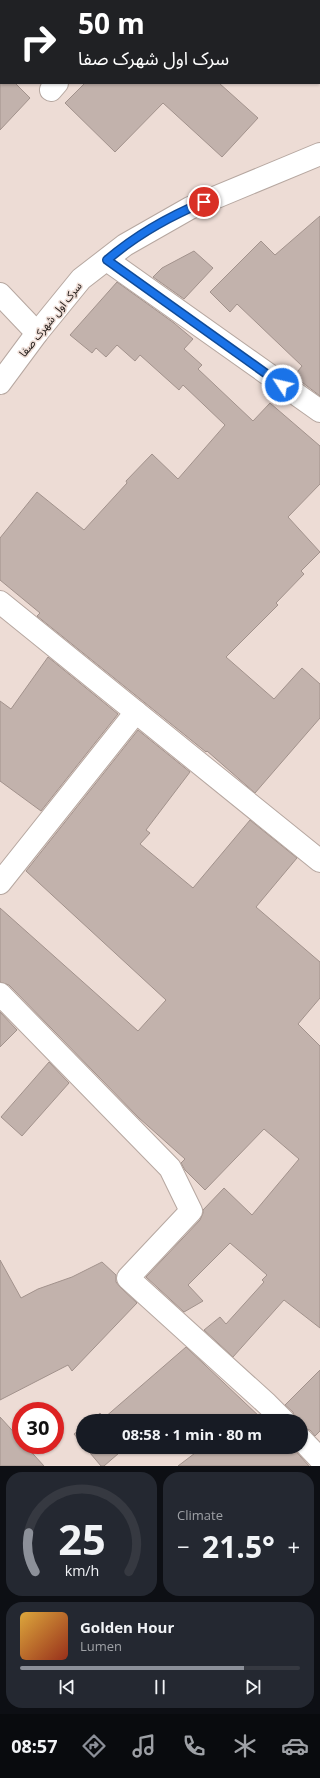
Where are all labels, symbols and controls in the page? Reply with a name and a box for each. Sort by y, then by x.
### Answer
text: 50 m [78,4,145,42]
icon: right [12,16,64,68]
text: سرک اول شهرک صفا [78,46,229,70]
pin [187,185,221,219]
icon: arrive [193,191,215,213]
street label: سرک اول شهرک صفا [15,278,85,360]
position arrow [261,364,303,406]
speed limit sign: 30 [12,1402,64,1454]
text: 08:58 · 1 min · 80 m [122,1424,262,1444]
text: Climate [177,1506,223,1524]
text: 25 [58,1511,105,1567]
text: 21.5° [202,1526,275,1567]
text: − [177,1531,190,1561]
text: + [287,1531,300,1561]
text: km/h [64,1561,99,1580]
text: Golden Hour [80,1617,174,1637]
text: Lumen [80,1637,122,1655]
icon: previous [56,1676,78,1698]
icon: pause [149,1676,171,1698]
icon: next [242,1676,264,1698]
icon: directions [80,1732,108,1760]
icon: music [130,1732,158,1760]
icon: phone [180,1732,208,1760]
icon: climate [231,1732,259,1760]
icon: car [281,1732,309,1760]
text: 08:57 [11,1734,57,1758]

